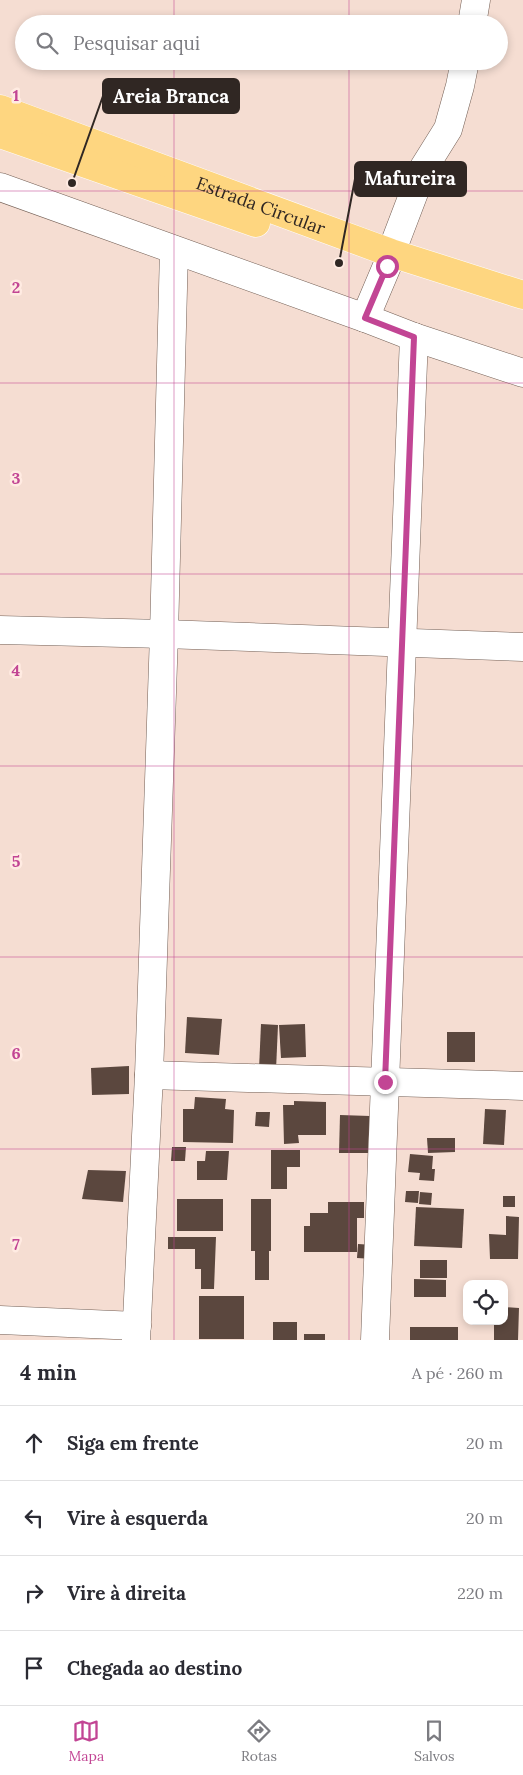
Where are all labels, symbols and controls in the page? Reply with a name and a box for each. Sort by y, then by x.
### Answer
search box [15,15,508,70]
icon: search [33,29,61,57]
text: Pesquisar aqui [73,31,200,55]
callout: Areia Branca [103,79,239,113]
text: Areia Branca [113,84,229,108]
text: 1 [13,85,19,105]
callout: Mafureira [355,162,466,196]
text: Mafureira [364,166,456,190]
street label: Estrada Circular [193,171,329,239]
route start [376,255,399,278]
text: 2 [12,277,20,297]
text: 3 [12,468,21,488]
text: 4 [12,660,21,680]
text: 5 [12,851,21,871]
text: 6 [11,1043,21,1063]
route end [374,1071,397,1094]
text: 7 [12,1234,20,1254]
map controls [463,1280,508,1325]
button: locate [463,1280,508,1325]
text: 4 min [20,1359,77,1386]
text: A pé · 260 m [412,1363,503,1383]
icon: ahead [20,1429,48,1457]
text: Siga em frente [67,1431,199,1455]
text: 20 m [466,1433,503,1453]
icon: left [20,1504,48,1532]
text: Vire à esquerda [67,1506,208,1530]
text: 20 m [466,1508,503,1528]
icon: right [20,1579,48,1607]
text: Vire à direita [67,1581,186,1605]
text: 220 m [457,1583,503,1603]
icon: arrive [20,1654,48,1682]
text: Chegada ao destino [67,1656,242,1680]
tab: Mapa [68,1717,104,1765]
tab: Rotas [241,1717,277,1765]
tab: Salvos [414,1717,455,1765]

